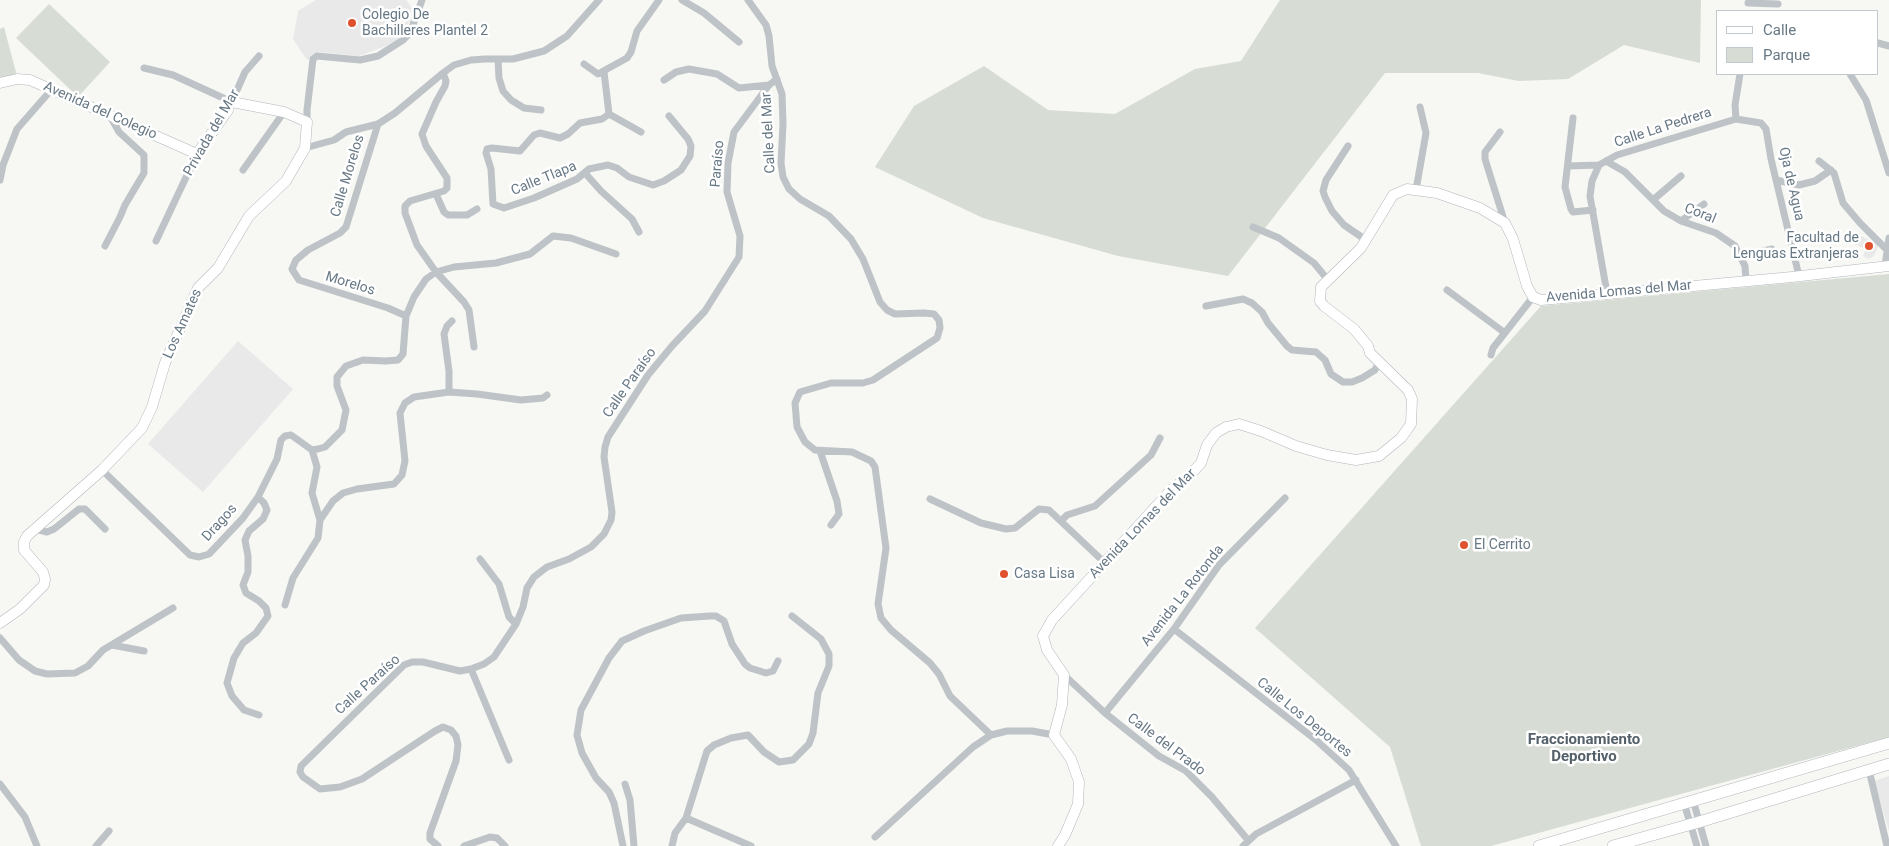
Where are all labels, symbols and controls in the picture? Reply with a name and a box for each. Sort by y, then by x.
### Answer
place label: Colegio De Bachilleres Plantel 2 [362,7,488,40]
legend [1716,10,1879,75]
marker: Colegio De Bachilleres Plantel 2 [346,17,358,29]
text: Calle [1763,21,1796,39]
text: Parque [1763,46,1810,64]
street label: Avenida del Colegio [41,78,159,144]
street label: Privada del Mar [180,87,244,179]
street label: Calle del Mar [758,92,780,174]
street label: Calle La Pedrera [1612,104,1714,152]
street label: Calle Morelos [327,133,369,219]
street label: Paraíso [708,140,728,188]
street label: Oja de Agua [1774,145,1808,223]
street label: Calle Tlapa [509,158,579,200]
street label: Coral [1682,200,1718,228]
place label: Facultad de Lenguas Extranjeras [1733,230,1859,262]
marker: Facultad de Lenguas Extranjeras [1863,240,1875,252]
street label: Morelos [323,269,377,299]
street label: Avenida Lomas del Mar [1546,277,1692,307]
street label: Los Amates [160,287,206,361]
street label: Calle Paraíso [600,345,660,421]
street label: Avenida Lomas del Mar [1086,466,1200,582]
street label: Dragos [199,501,241,545]
place label: El Cerrito [1474,537,1531,553]
marker: El Cerrito [1458,539,1470,551]
street label: Avenida La Rotonda [1138,542,1228,650]
place label: Casa Lisa [1014,566,1075,582]
marker: Casa Lisa [998,568,1010,580]
street label: Calle Paraíso [332,651,404,719]
street label: Calle Los Deportes [1253,675,1355,761]
street label: Calle del Prado [1124,710,1208,780]
district label: Fraccionamiento Deportivo [1528,731,1640,766]

